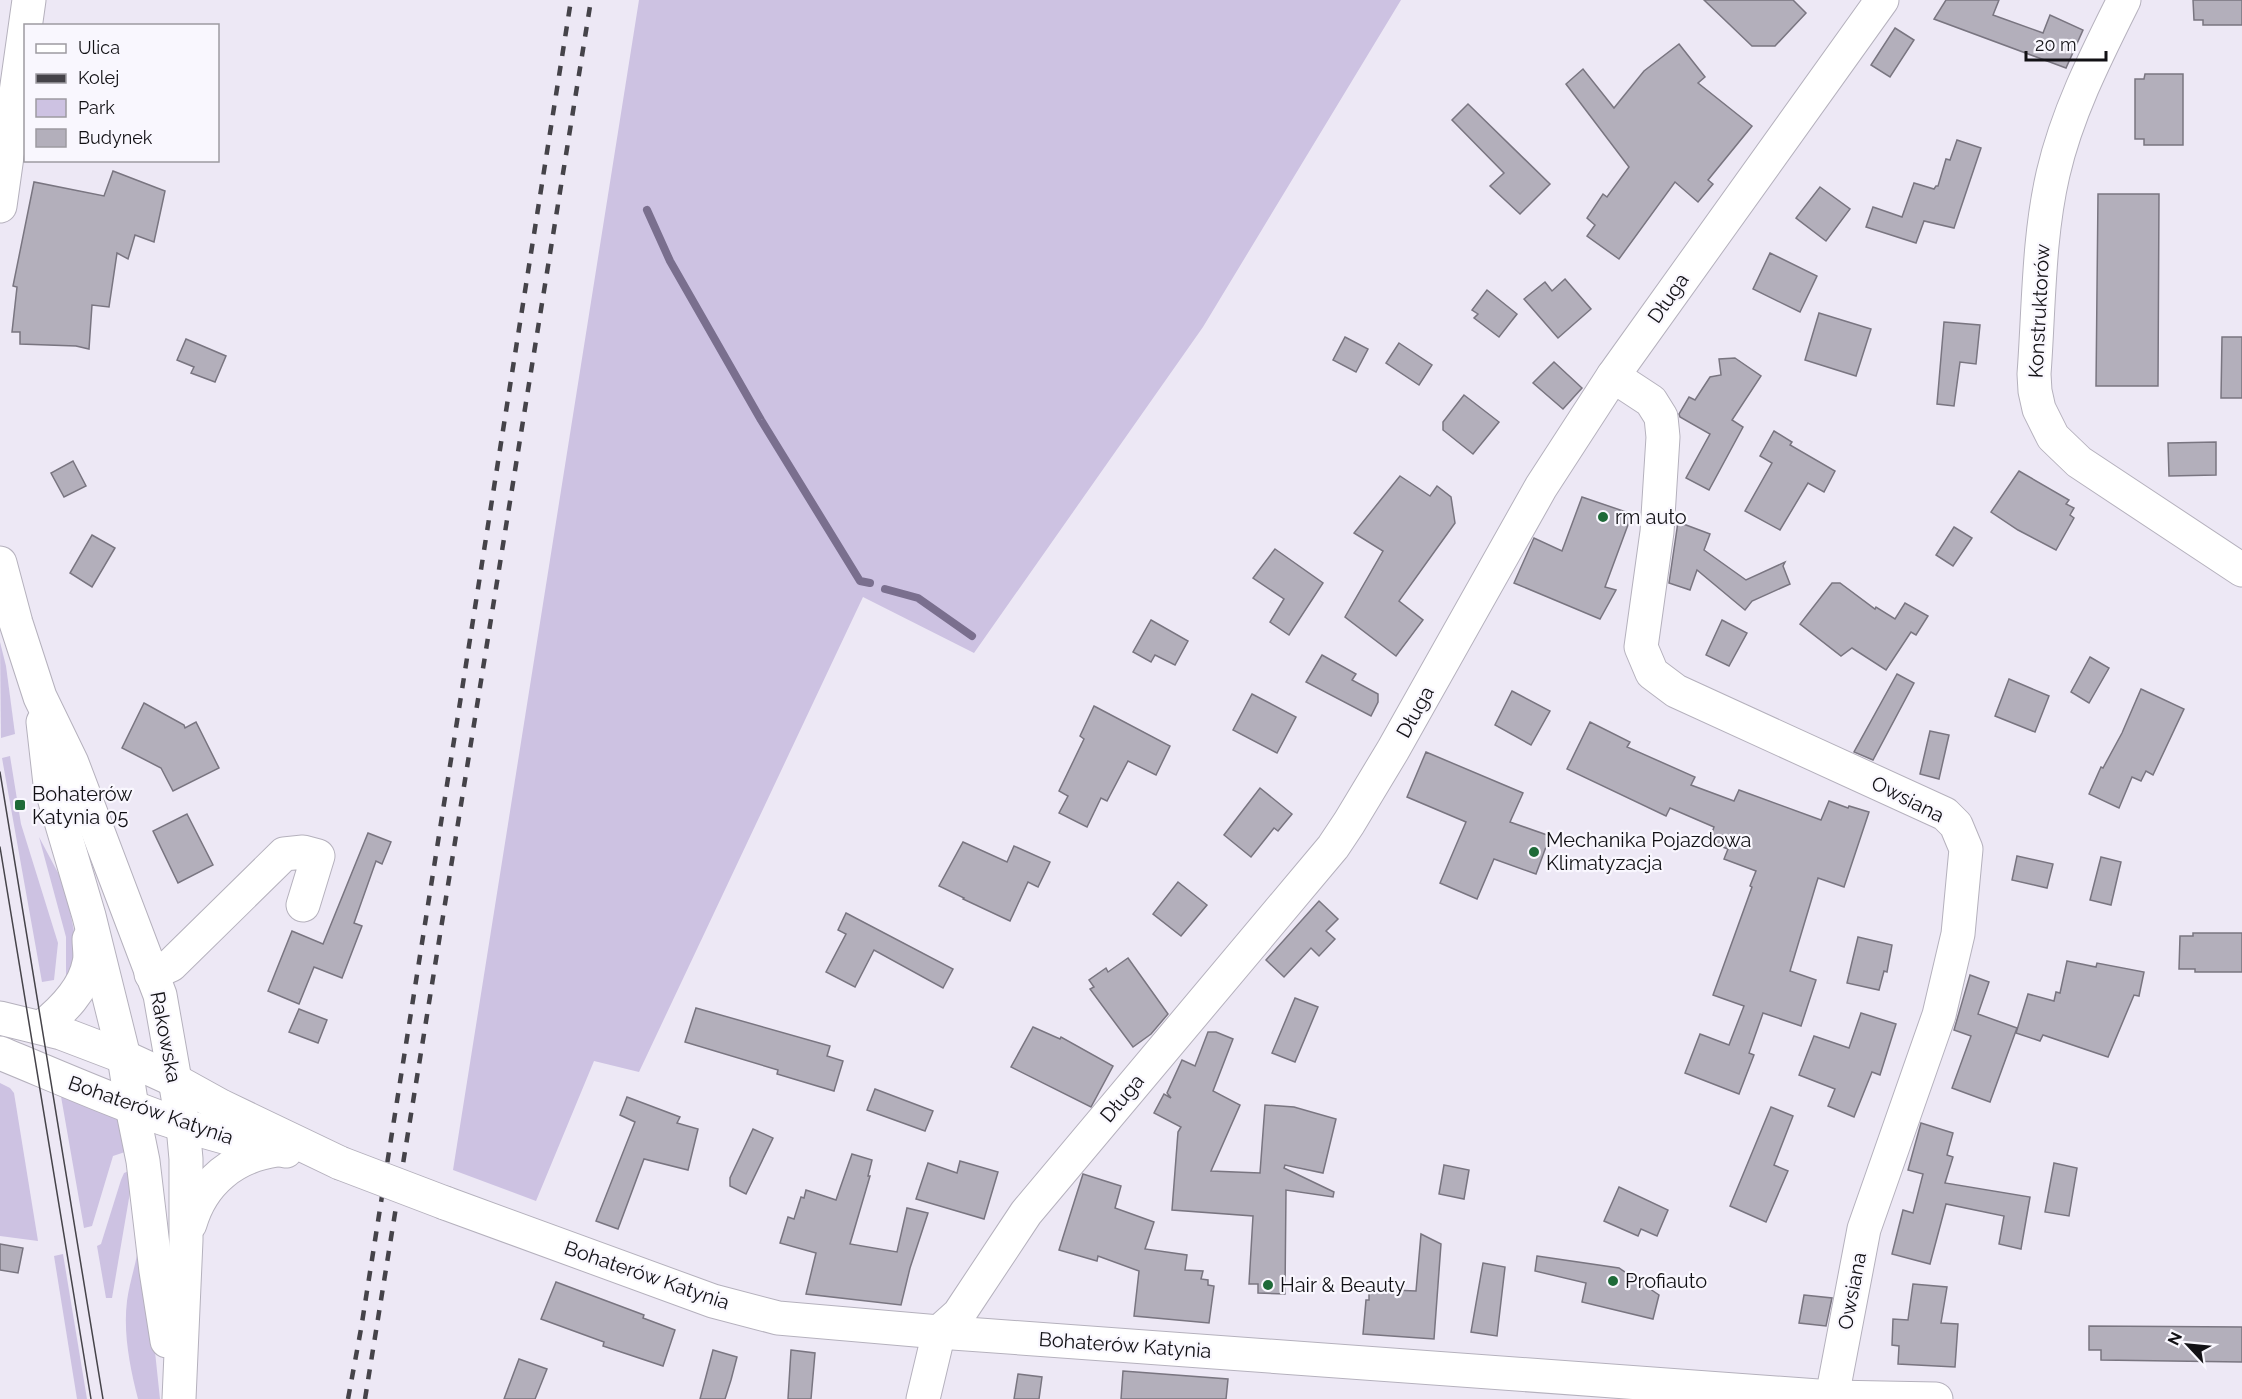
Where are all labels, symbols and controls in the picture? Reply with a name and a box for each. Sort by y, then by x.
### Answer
legend [24,24,219,162]
scale bar [2026,24,2106,62]
text: 20 m [2035,34,2077,55]
text: Ulica [78,37,120,58]
text: Kolej [78,67,119,88]
text: Park [78,97,115,118]
text: Budynek [78,127,153,148]
street label: Konstruktorów [2023,243,2055,379]
street label: Długa [1642,268,1694,328]
place label: rm auto [1615,505,1687,529]
marker: rm auto [1596,510,1610,524]
street label: Długa [1391,682,1439,742]
street label: Owsiana [1868,770,1948,828]
place label: Bohaterów Katynia 05 [32,782,132,829]
marker: Bohaterów Katynia 05 [13,798,27,812]
place label: Mechanika Pojazdowa Klimatyzacja [1546,828,1751,875]
marker: Mechanika Pojazdowa Klimatyzacja [1527,845,1541,859]
street label: Rakowska [145,989,187,1085]
street label: Długa [1095,1069,1149,1127]
street label: Bohaterów Katynia [65,1070,237,1150]
street label: Bohaterów Katynia [561,1235,733,1315]
street label: Owsiana [1833,1250,1871,1332]
place label: Profiauto [1625,1269,1707,1293]
place label: Hair & Beauty [1280,1273,1406,1297]
marker: Profiauto [1606,1274,1620,1288]
marker: Hair & Beauty [1261,1278,1275,1292]
north arrow [2158,1315,2218,1375]
street label: Bohaterów Katynia [1038,1327,1212,1363]
text: N [2164,1329,2186,1348]

